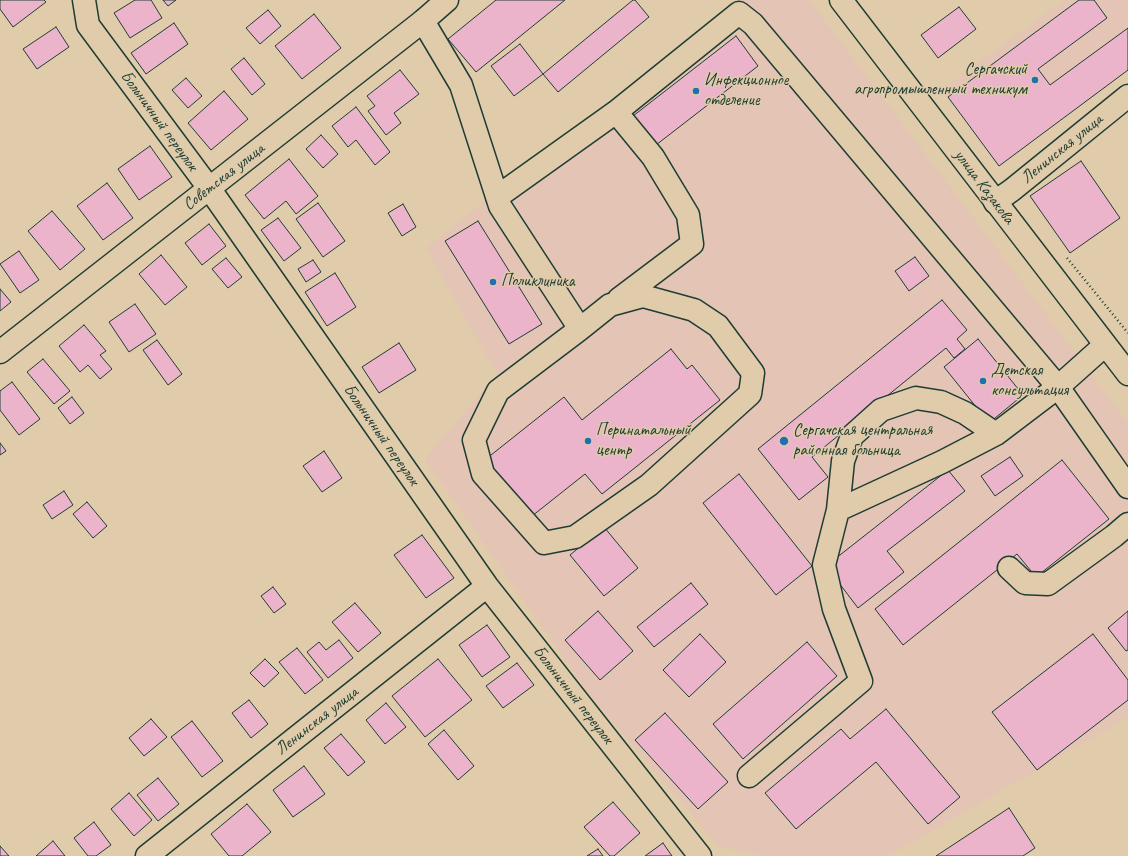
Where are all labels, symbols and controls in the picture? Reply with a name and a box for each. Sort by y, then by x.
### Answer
place label: Сергачский агропромышленный техникум [854,60,1027,100]
street label: Больничный переулок [116,67,202,175]
place label: Инфекционное отделение [704,71,788,111]
marker: Сергачский агропромышленный техникум [1030,75,1040,85]
marker: Инфекционное отделение [691,86,701,96]
street label: Ленинская улица [1017,110,1107,188]
street label: Советская улица [179,139,269,215]
street label: улица Казакова [949,146,1019,228]
place label: Поликлиника [501,272,575,292]
marker: Поликлиника [488,277,498,287]
place label: Детская консультация [991,361,1068,401]
marker: Детская консультация [978,376,988,386]
street label: Больничный переулок [338,380,424,490]
place label: Перинатальный центр [596,421,691,461]
place label: Сергачская центральная районная больница [793,421,932,461]
marker: Сергачская центральная районная больница [778,435,790,447]
marker: Перинатальный центр [583,436,593,446]
street label: Больничный переулок [528,642,618,748]
street label: Ленинская улица [272,682,362,760]

